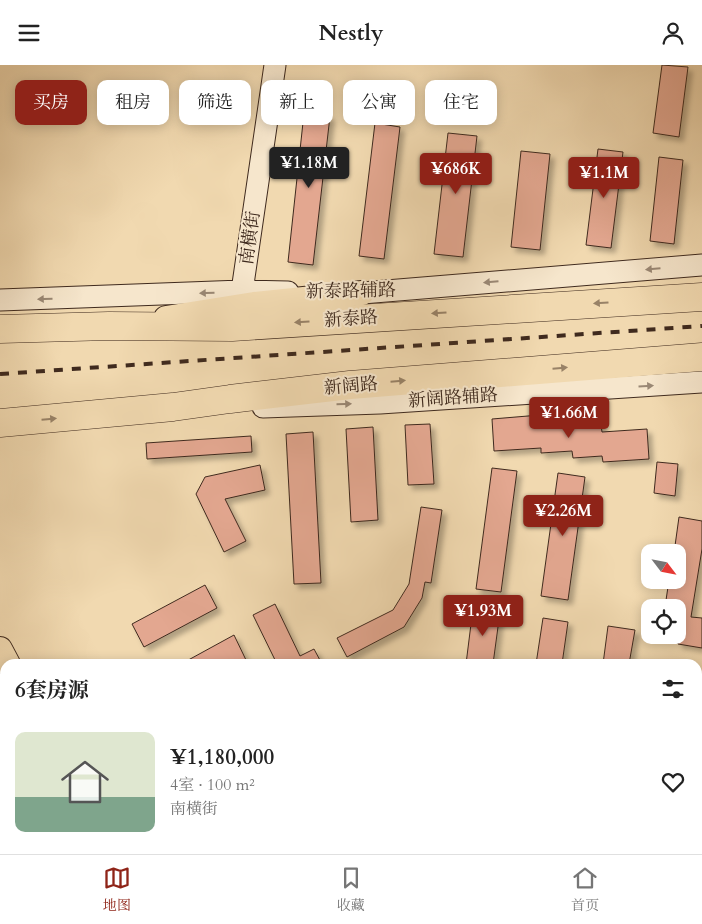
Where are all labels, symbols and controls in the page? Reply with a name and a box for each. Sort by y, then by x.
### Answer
text: Nestly [319,18,383,48]
icon: menu [15,19,43,47]
icon: person [659,19,687,47]
chip: 买房 [15,80,87,125]
chip: 租房 [97,80,169,125]
chip: 筛选 [179,80,251,125]
chip: 新上 [261,80,333,125]
chip: 公寓 [343,80,415,125]
chip: 住宅 [425,80,497,125]
pin: ¥1.18M [268,147,350,189]
text: ¥1.18M [280,152,338,174]
pin: ¥686K [421,153,491,195]
pin: ¥1.1M [569,157,639,199]
text: ¥686K [431,158,481,180]
text: ¥1.1M [579,162,629,184]
street label: 南横街 [234,210,266,266]
one-way arrow [645,265,661,273]
street label: 新泰路辅路 [306,278,396,304]
one-way arrow [483,278,499,286]
one-way arrow [199,289,215,297]
one-way arrow [36,295,52,303]
one-way arrow [593,300,609,308]
street label: 新泰路 [323,305,379,333]
one-way arrow [431,310,447,318]
one-way arrow [294,319,310,327]
one-way arrow [552,364,568,372]
street label: 新阔路 [323,371,379,401]
one-way arrow [390,377,406,385]
one-way arrow [638,381,654,389]
street label: 新阔路辅路 [407,382,499,414]
pin: ¥1.66M [528,397,610,439]
one-way arrow [336,400,352,408]
text: ¥1.66M [540,402,598,424]
one-way arrow [41,415,57,423]
pin: ¥2.26M [522,495,604,537]
text: ¥2.26M [534,500,592,522]
north arrow [641,544,686,589]
map controls [641,544,686,644]
pin: ¥1.93M [442,595,524,637]
button: locate [641,599,686,644]
text: ¥1.93M [454,600,512,622]
icon: filters [659,675,687,703]
text: 6套房源 [15,676,89,705]
text: ¥1,180,000 [170,743,274,772]
icon: home [55,752,115,812]
icon: heart [659,768,687,796]
text: 4室 · 100 m² [170,774,255,796]
text: 南横街 [170,798,218,820]
tab: 地图 [103,864,131,915]
tab: 收藏 [337,864,365,915]
tab: 首页 [571,864,599,915]

